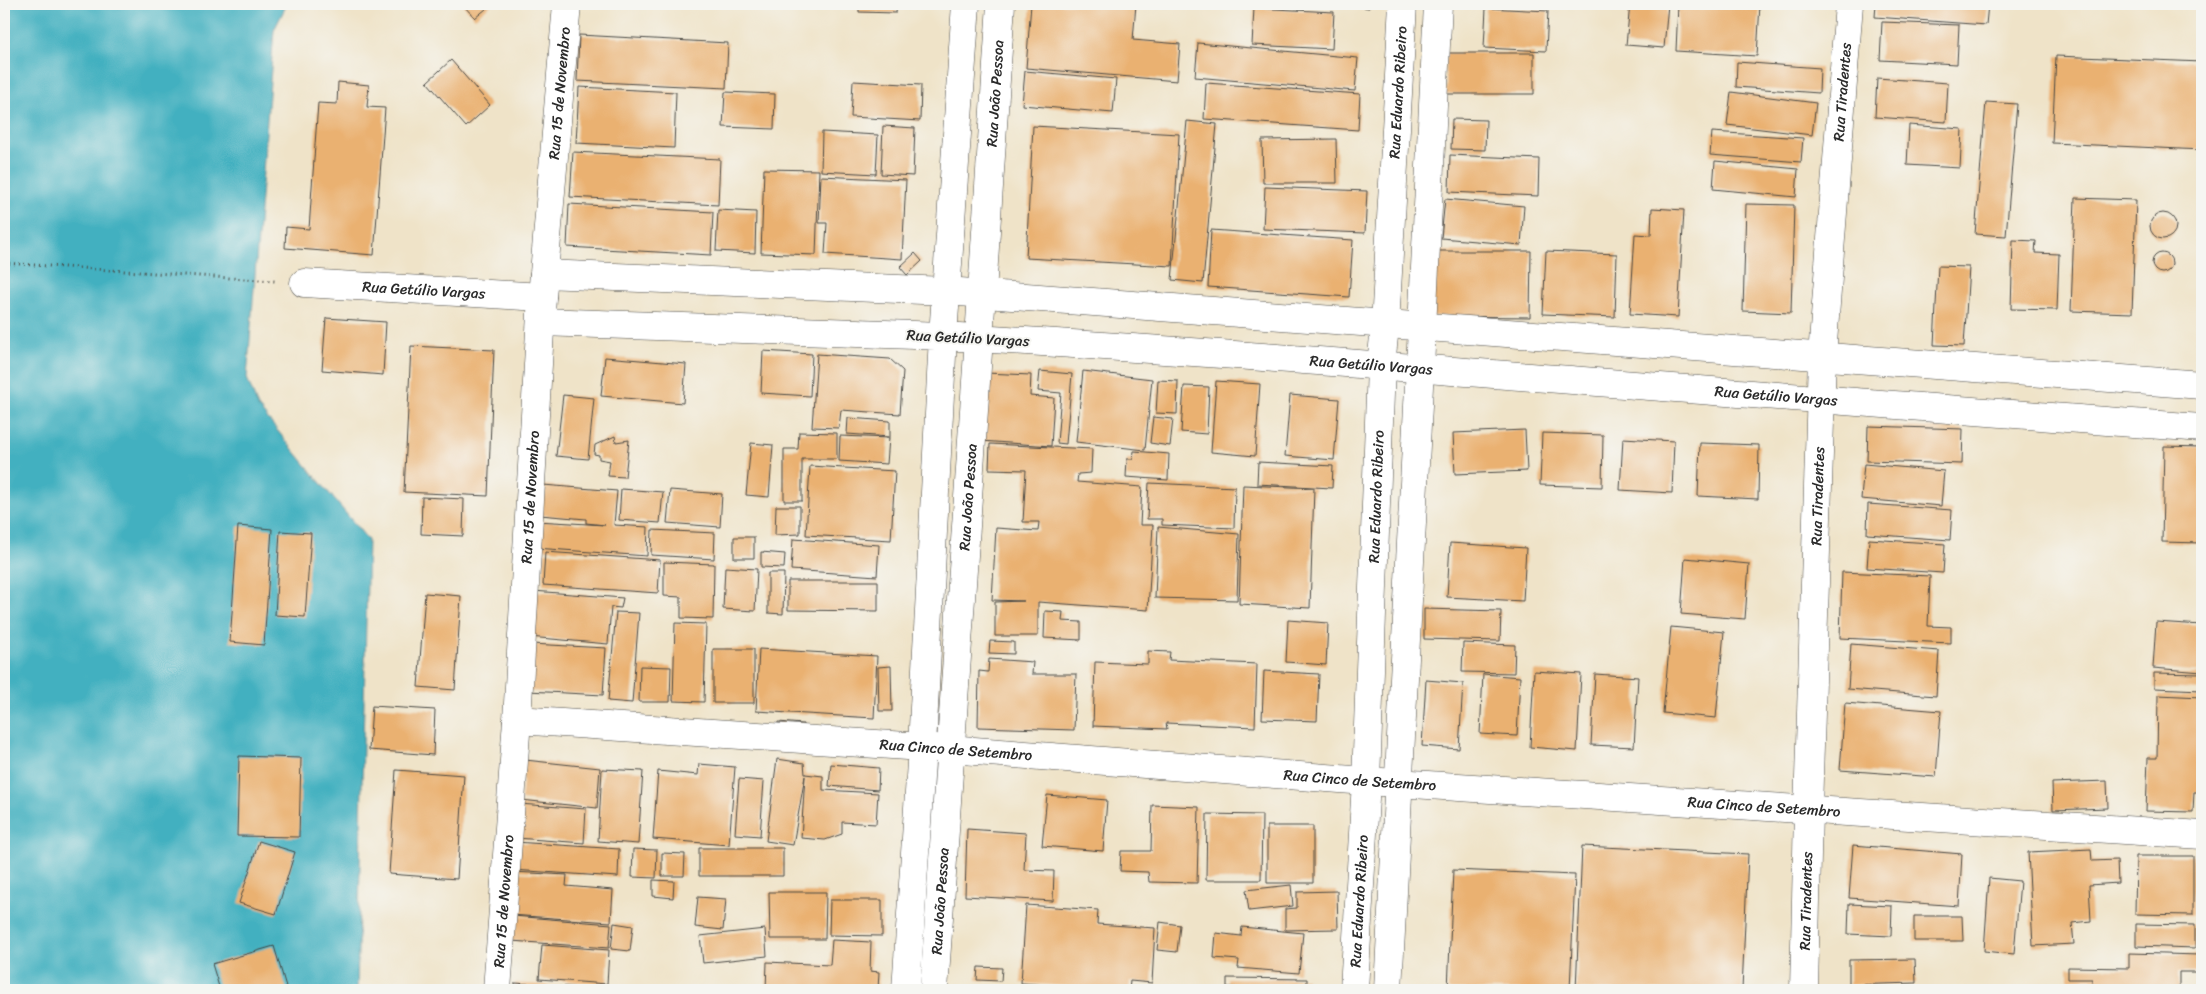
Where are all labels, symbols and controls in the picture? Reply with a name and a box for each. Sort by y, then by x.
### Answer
street label: Rua 15 de Novembro [541,25,578,161]
street label: Rua Eduardo Ribeiro [1381,25,1415,159]
street label: Rua João Pessoa [979,39,1012,148]
street label: Rua Tiradentes [1826,42,1859,142]
street label: Rua Getúlio Vargas [361,273,486,307]
street label: Rua Getúlio Vargas [906,322,1030,354]
street label: Rua Getúlio Vargas [1309,347,1434,382]
street label: Rua Getúlio Vargas [1714,378,1839,414]
street label: Rua 15 de Novembro [513,429,547,564]
street label: Rua Eduardo Ribeiro [1361,429,1392,563]
street label: Rua João Pessoa [951,442,985,552]
street label: Rua Tiradentes [1803,446,1832,546]
street label: Rua Cinco de Setembro [879,731,1034,768]
street label: Rua Cinco de Setembro [1283,762,1437,799]
street label: Rua Cinco de Setembro [1687,789,1842,825]
street label: Rua 15 de Novembro [486,833,522,969]
street label: Rua Eduardo Ribeiro [1342,833,1376,968]
street label: Rua João Pessoa [923,846,957,956]
street label: Rua Tiradentes [1792,851,1820,951]

